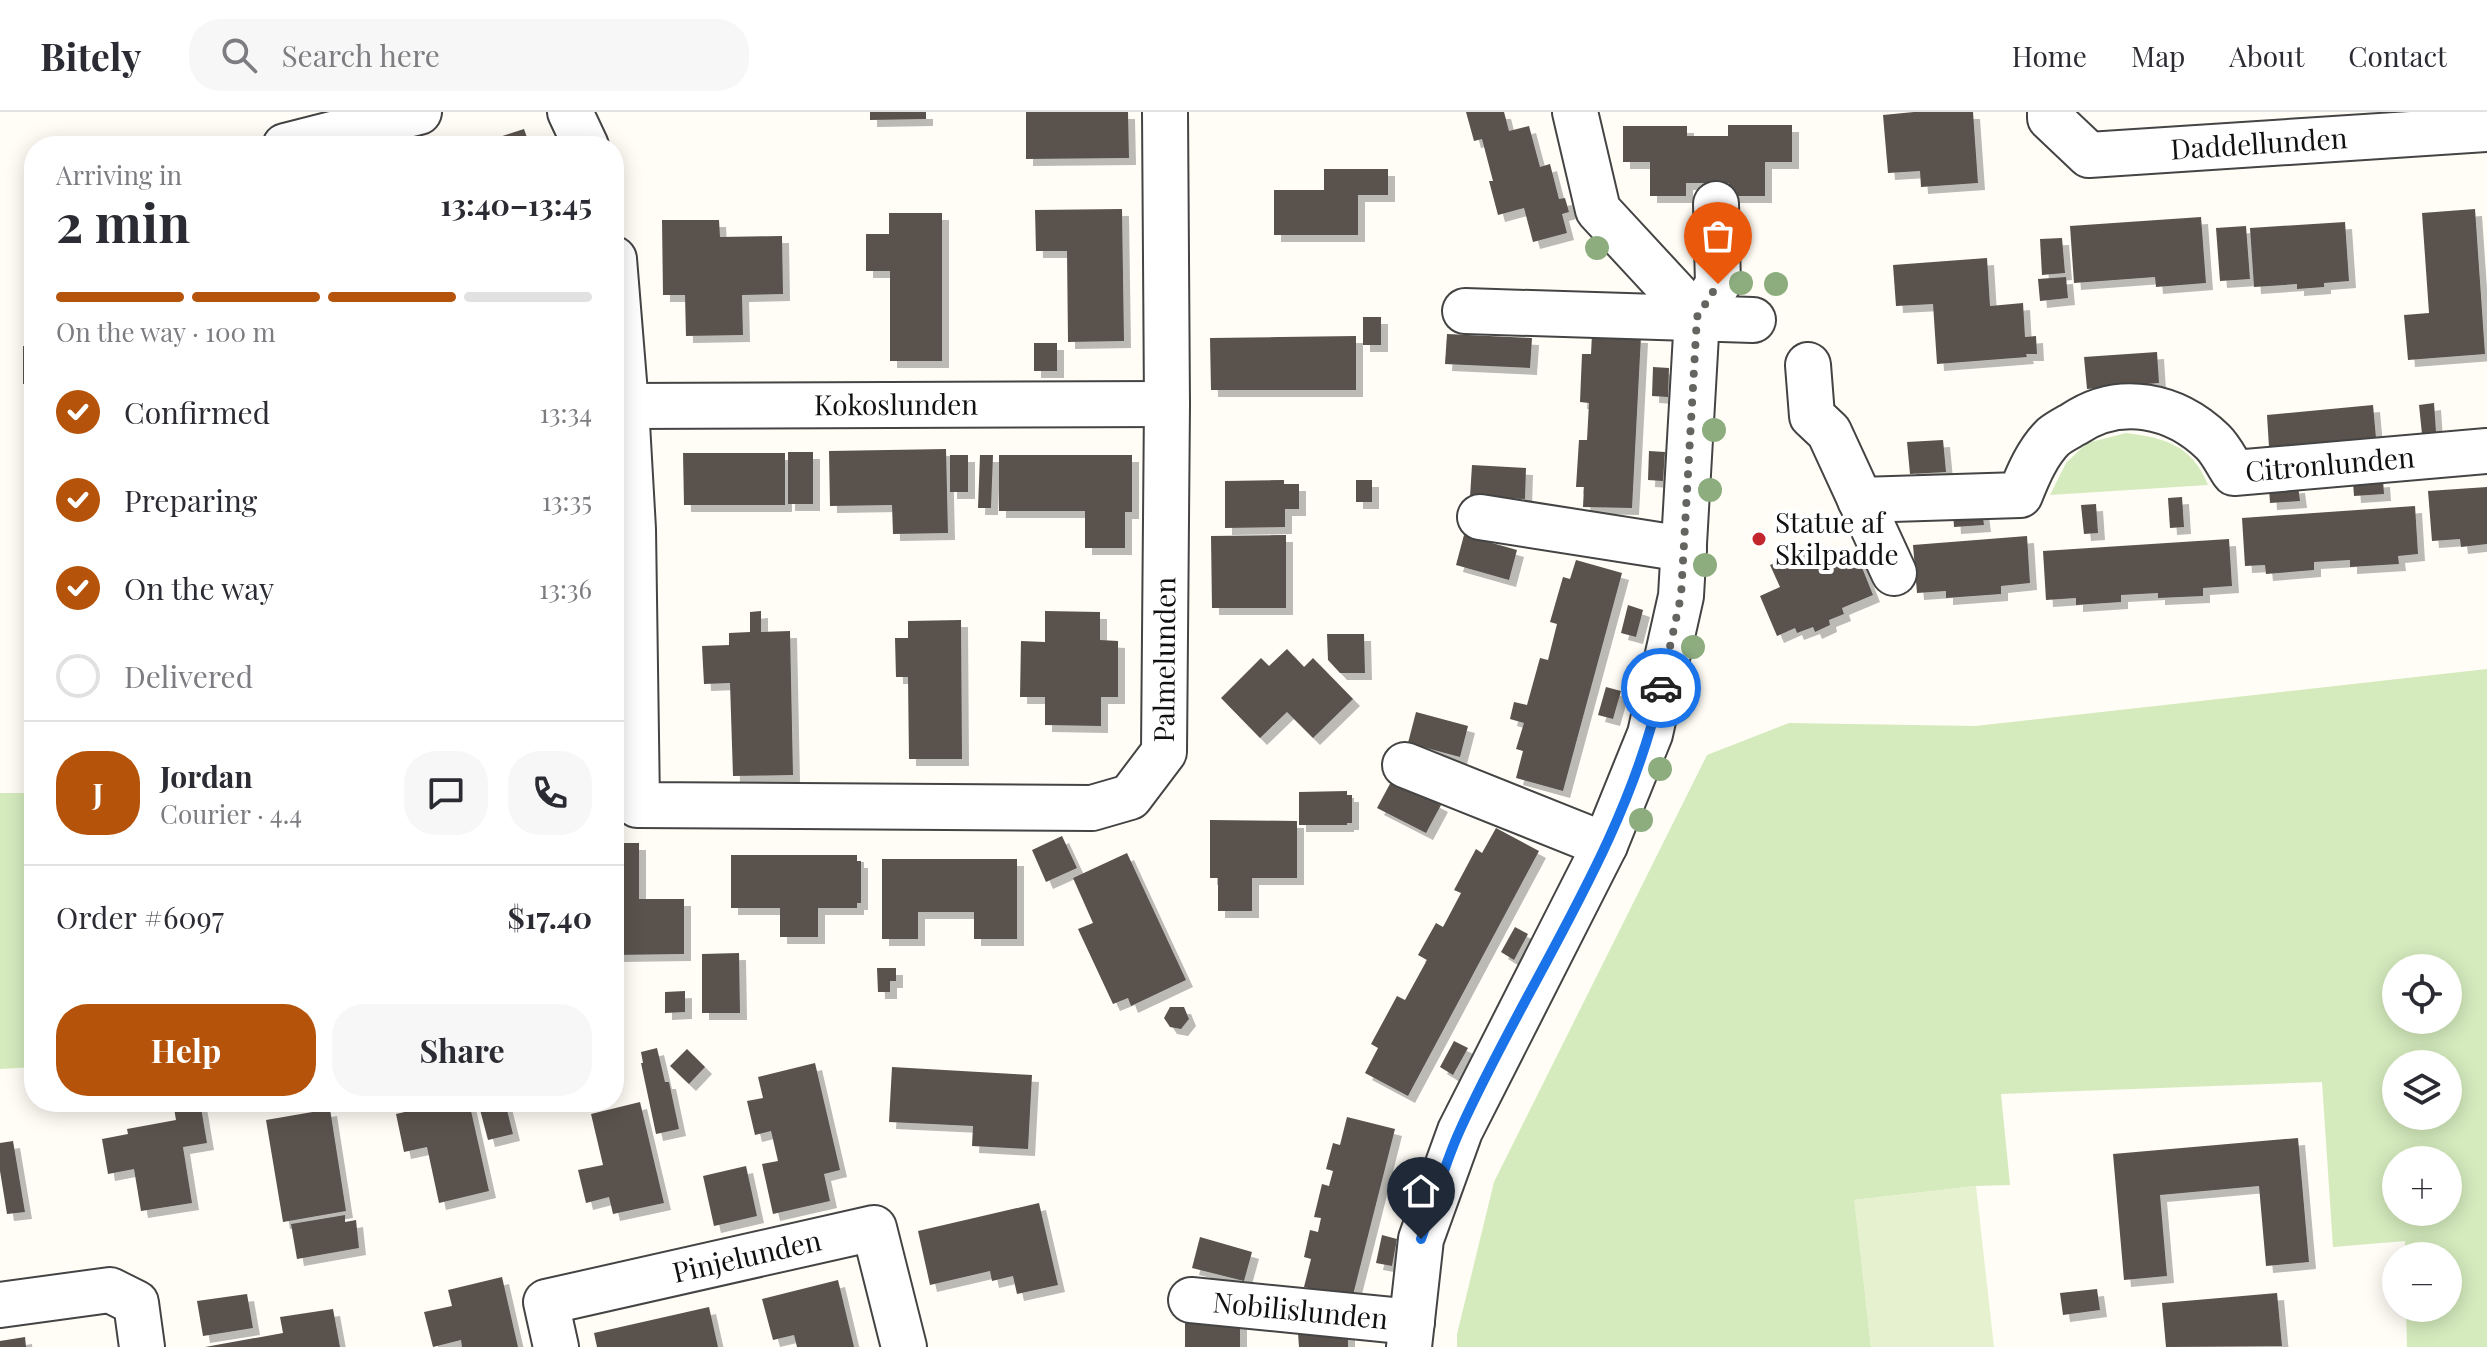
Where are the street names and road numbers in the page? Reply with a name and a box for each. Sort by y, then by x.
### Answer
street label: Daddellunden [2169,118,2349,167]
street label: Kokoslunden [814,385,978,422]
street label: Citronlunden [2244,437,2416,489]
street label: Palmelunden [1144,577,1183,743]
street label: Pinjelunden [669,1220,825,1290]
street label: Nobilislunden [1211,1282,1390,1337]

